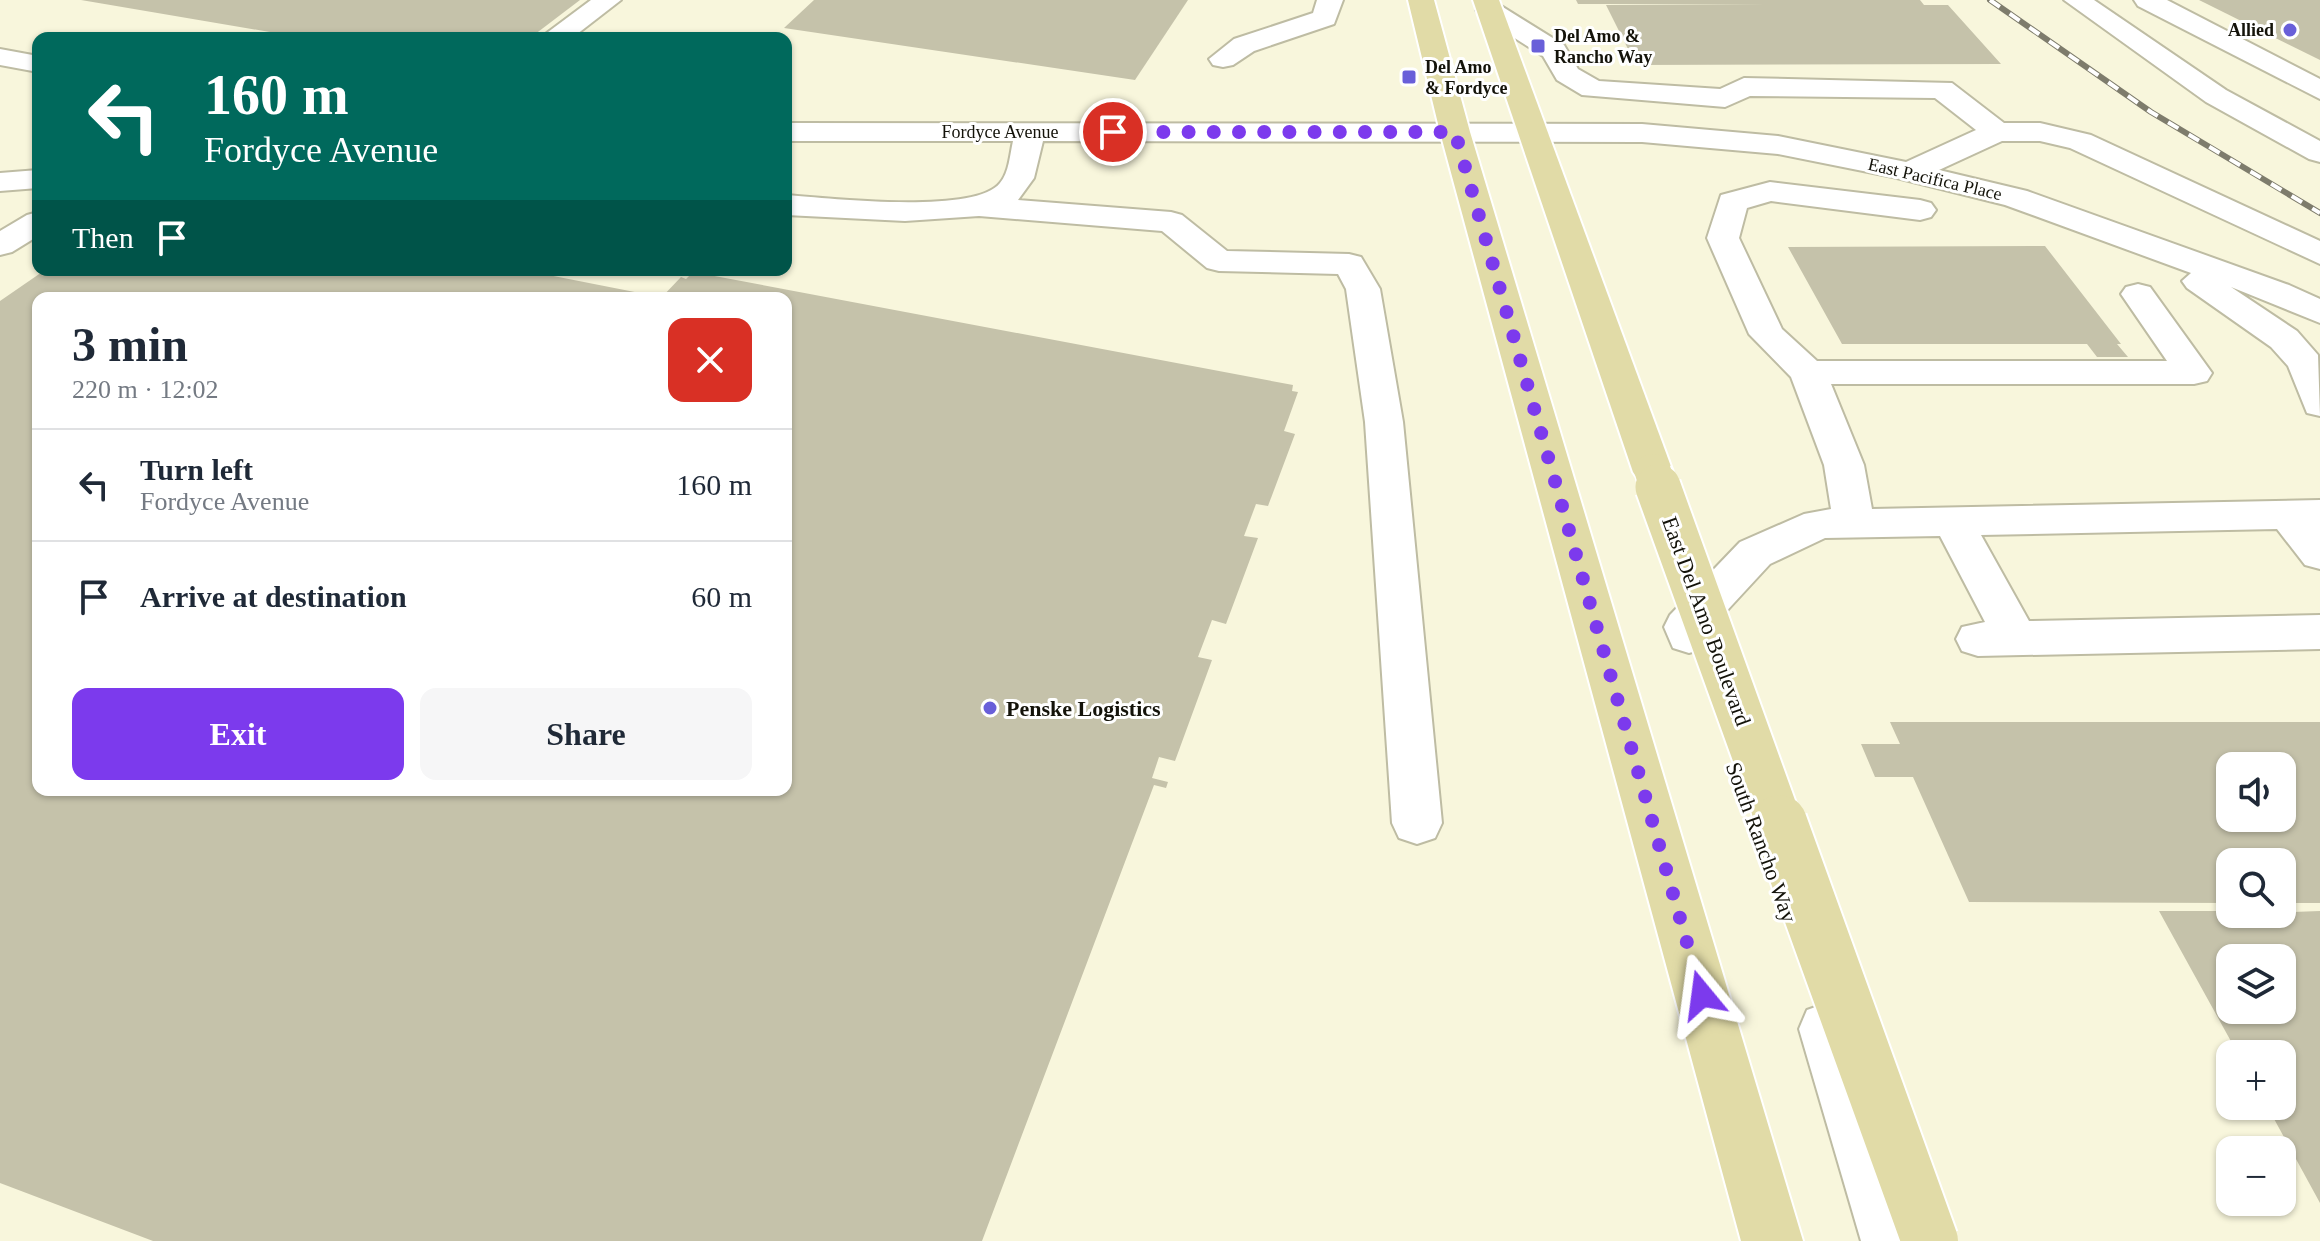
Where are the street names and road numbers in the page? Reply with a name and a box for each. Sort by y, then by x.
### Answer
street label: Fordyce Avenue [941,122,1059,142]
street label: East Pacifica Place [1866,154,2004,204]
street label: East Del Amo Boulevard [1657,513,1756,729]
street label: South Rancho Way [1721,759,1802,926]

